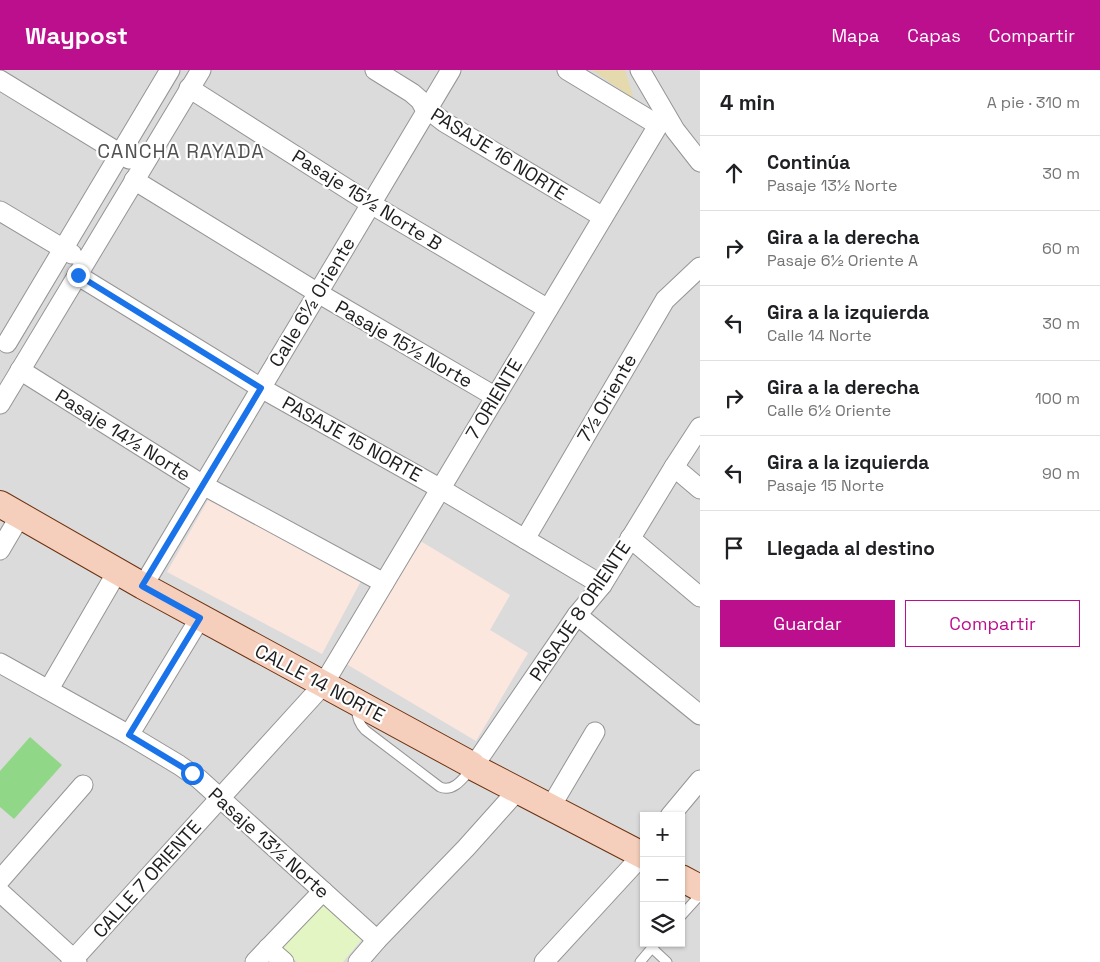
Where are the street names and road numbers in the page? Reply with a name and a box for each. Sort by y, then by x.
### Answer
street label: PASAJE 16 NORTE [426,102,572,206]
street label: Pasaje 15½ Norte B [287,144,447,256]
street label: Calle 6½ Oriente [263,232,361,372]
street label: Pasaje 15½ Norte [331,294,477,394]
street label: 7½ Oriente [572,349,642,447]
street label: 7 ORIENTE [460,354,528,444]
street label: Pasaje 14½ Norte [51,383,195,487]
street label: PASAJE 15 NORTE [278,390,426,488]
street label: PASAJE 8 ORIENTE [524,536,636,686]
street label: CALLE 14 NORTE [251,638,389,728]
street label: Pasaje 13½ Norte [203,782,335,904]
street label: CALLE 7 ORIENTE [87,815,207,943]

